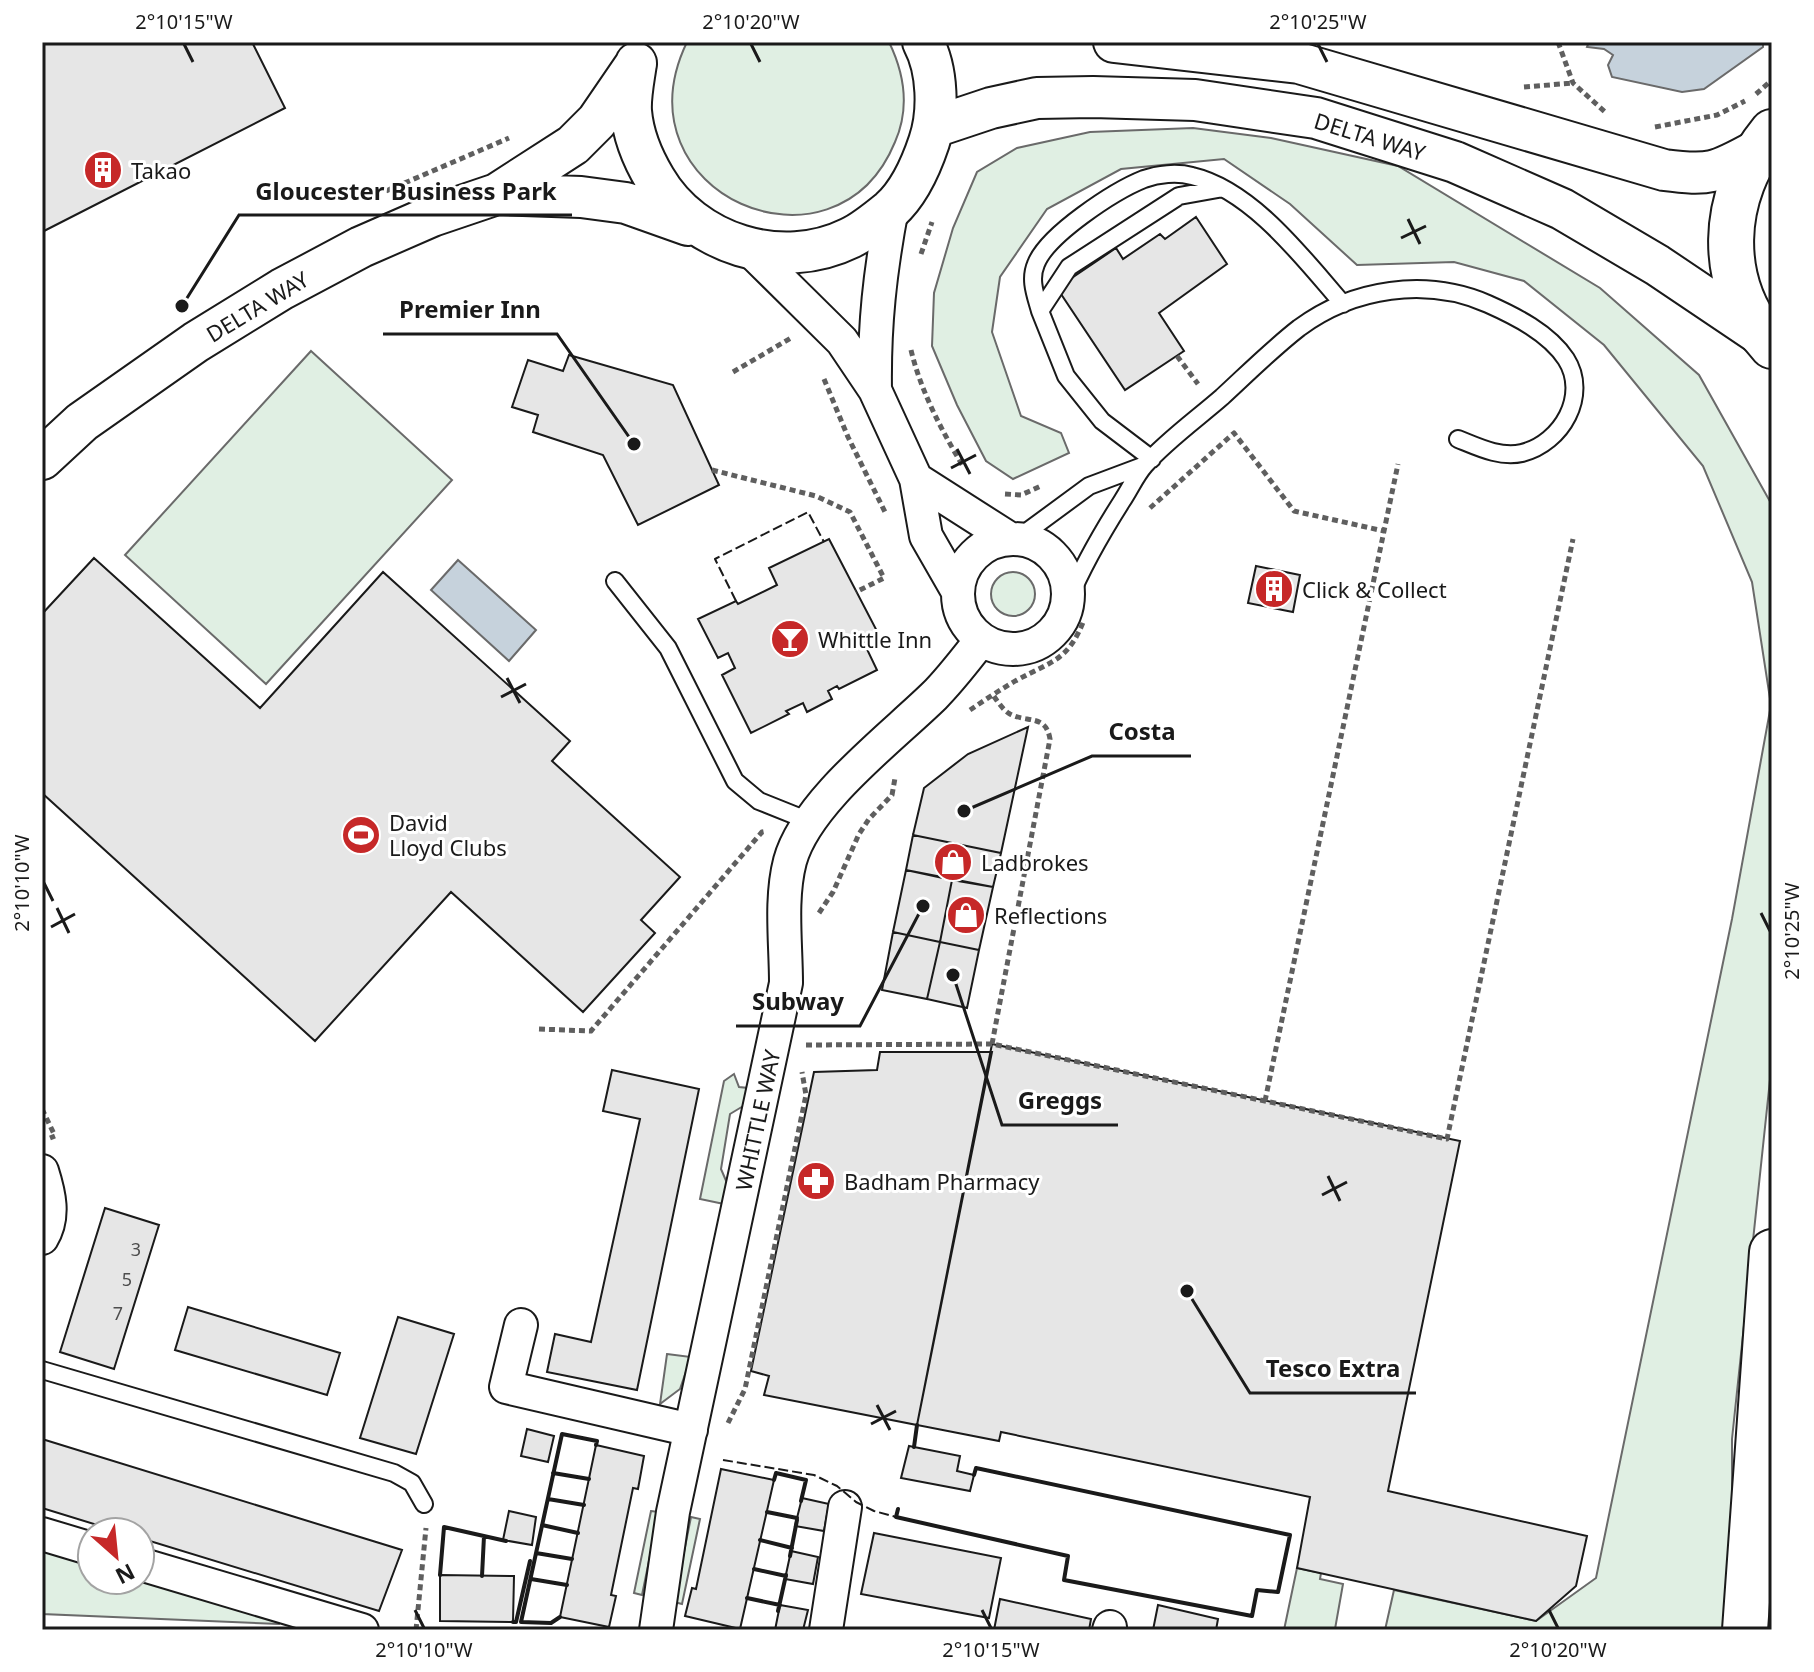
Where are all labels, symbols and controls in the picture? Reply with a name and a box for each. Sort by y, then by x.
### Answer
text: 2°10'15"W [135,8,233,35]
text: 2°10'20"W [702,8,800,35]
text: 2°10'25"W [1269,8,1367,35]
street label: DELTA WAY [1311,105,1430,167]
building icon: Takao [82,149,124,191]
place label: Takao [131,155,191,185]
callout: Gloucester Business Park [239,167,572,215]
text: Gloucester Business Park [255,174,557,207]
street label: DELTA WAY [200,263,314,348]
callout: Premier Inn [383,286,557,334]
text: Premier Inn [399,292,541,325]
building icon: Click & Collect [1253,568,1295,610]
place label: Click & Collect [1302,574,1447,604]
bar icon: Whittle Inn [769,618,811,660]
place label: Whittle Inn [818,624,932,654]
callout: Costa [1092,708,1191,756]
text: Costa [1108,714,1176,747]
place label: David Lloyd Clubs [389,807,507,862]
sports icon: David Lloyd Clubs [340,814,382,856]
text: 2°10'10"W [8,834,35,932]
shop icon: Ladbrokes [932,841,974,883]
place label: Ladbrokes [981,847,1089,877]
text: 2°10'25"W [1778,882,1805,980]
shop icon: Reflections [945,894,987,936]
place label: Reflections [994,900,1107,930]
callout: Subway [736,978,860,1026]
text: Subway [752,984,844,1017]
street label: WHITTLE WAY [727,1046,787,1193]
callout: Greggs [1002,1077,1118,1125]
text: Greggs [1018,1083,1102,1116]
pharmacy icon: Badham Pharmacy [795,1160,837,1202]
place label: Badham Pharmacy [844,1166,1040,1196]
house number: 3 [131,1237,141,1261]
house number: 5 [122,1267,132,1291]
house number: 7 [113,1301,123,1325]
callout: Tesco Extra [1250,1345,1416,1393]
text: Tesco Extra [1266,1351,1400,1384]
north arrow [76,1516,156,1596]
text: N [111,1557,140,1592]
text: 2°10'10"W [375,1636,473,1663]
text: 2°10'15"W [942,1636,1040,1663]
text: 2°10'20"W [1509,1636,1607,1663]

